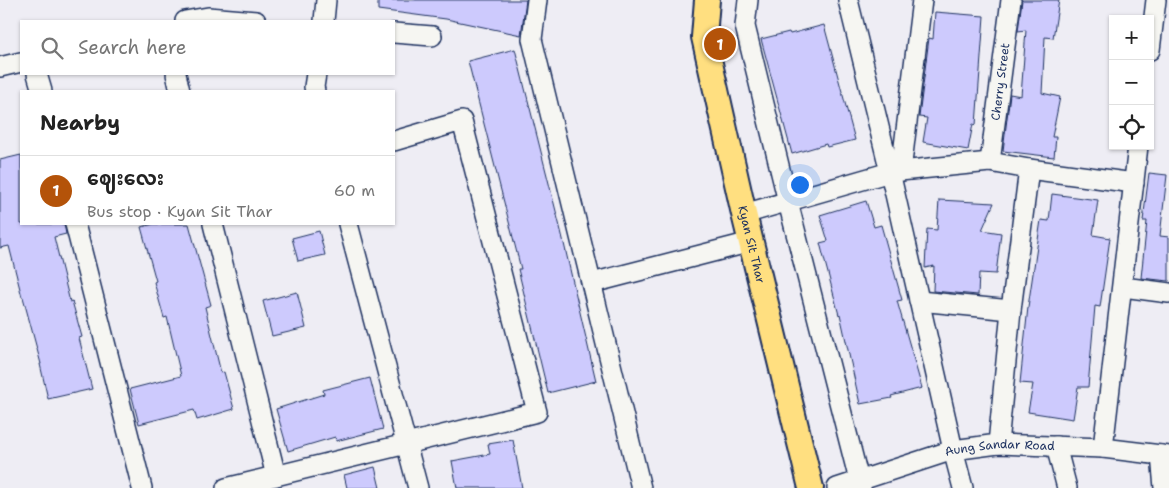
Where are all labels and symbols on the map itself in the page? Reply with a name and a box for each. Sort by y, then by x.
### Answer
pin: 1 [704,25,736,63]
street label: Cherry Street [987,42,1013,121]
your location [787,172,813,198]
street label: Kyan Sit Thar [734,204,769,285]
street label: Aung Sandar Road [943,436,1055,460]

